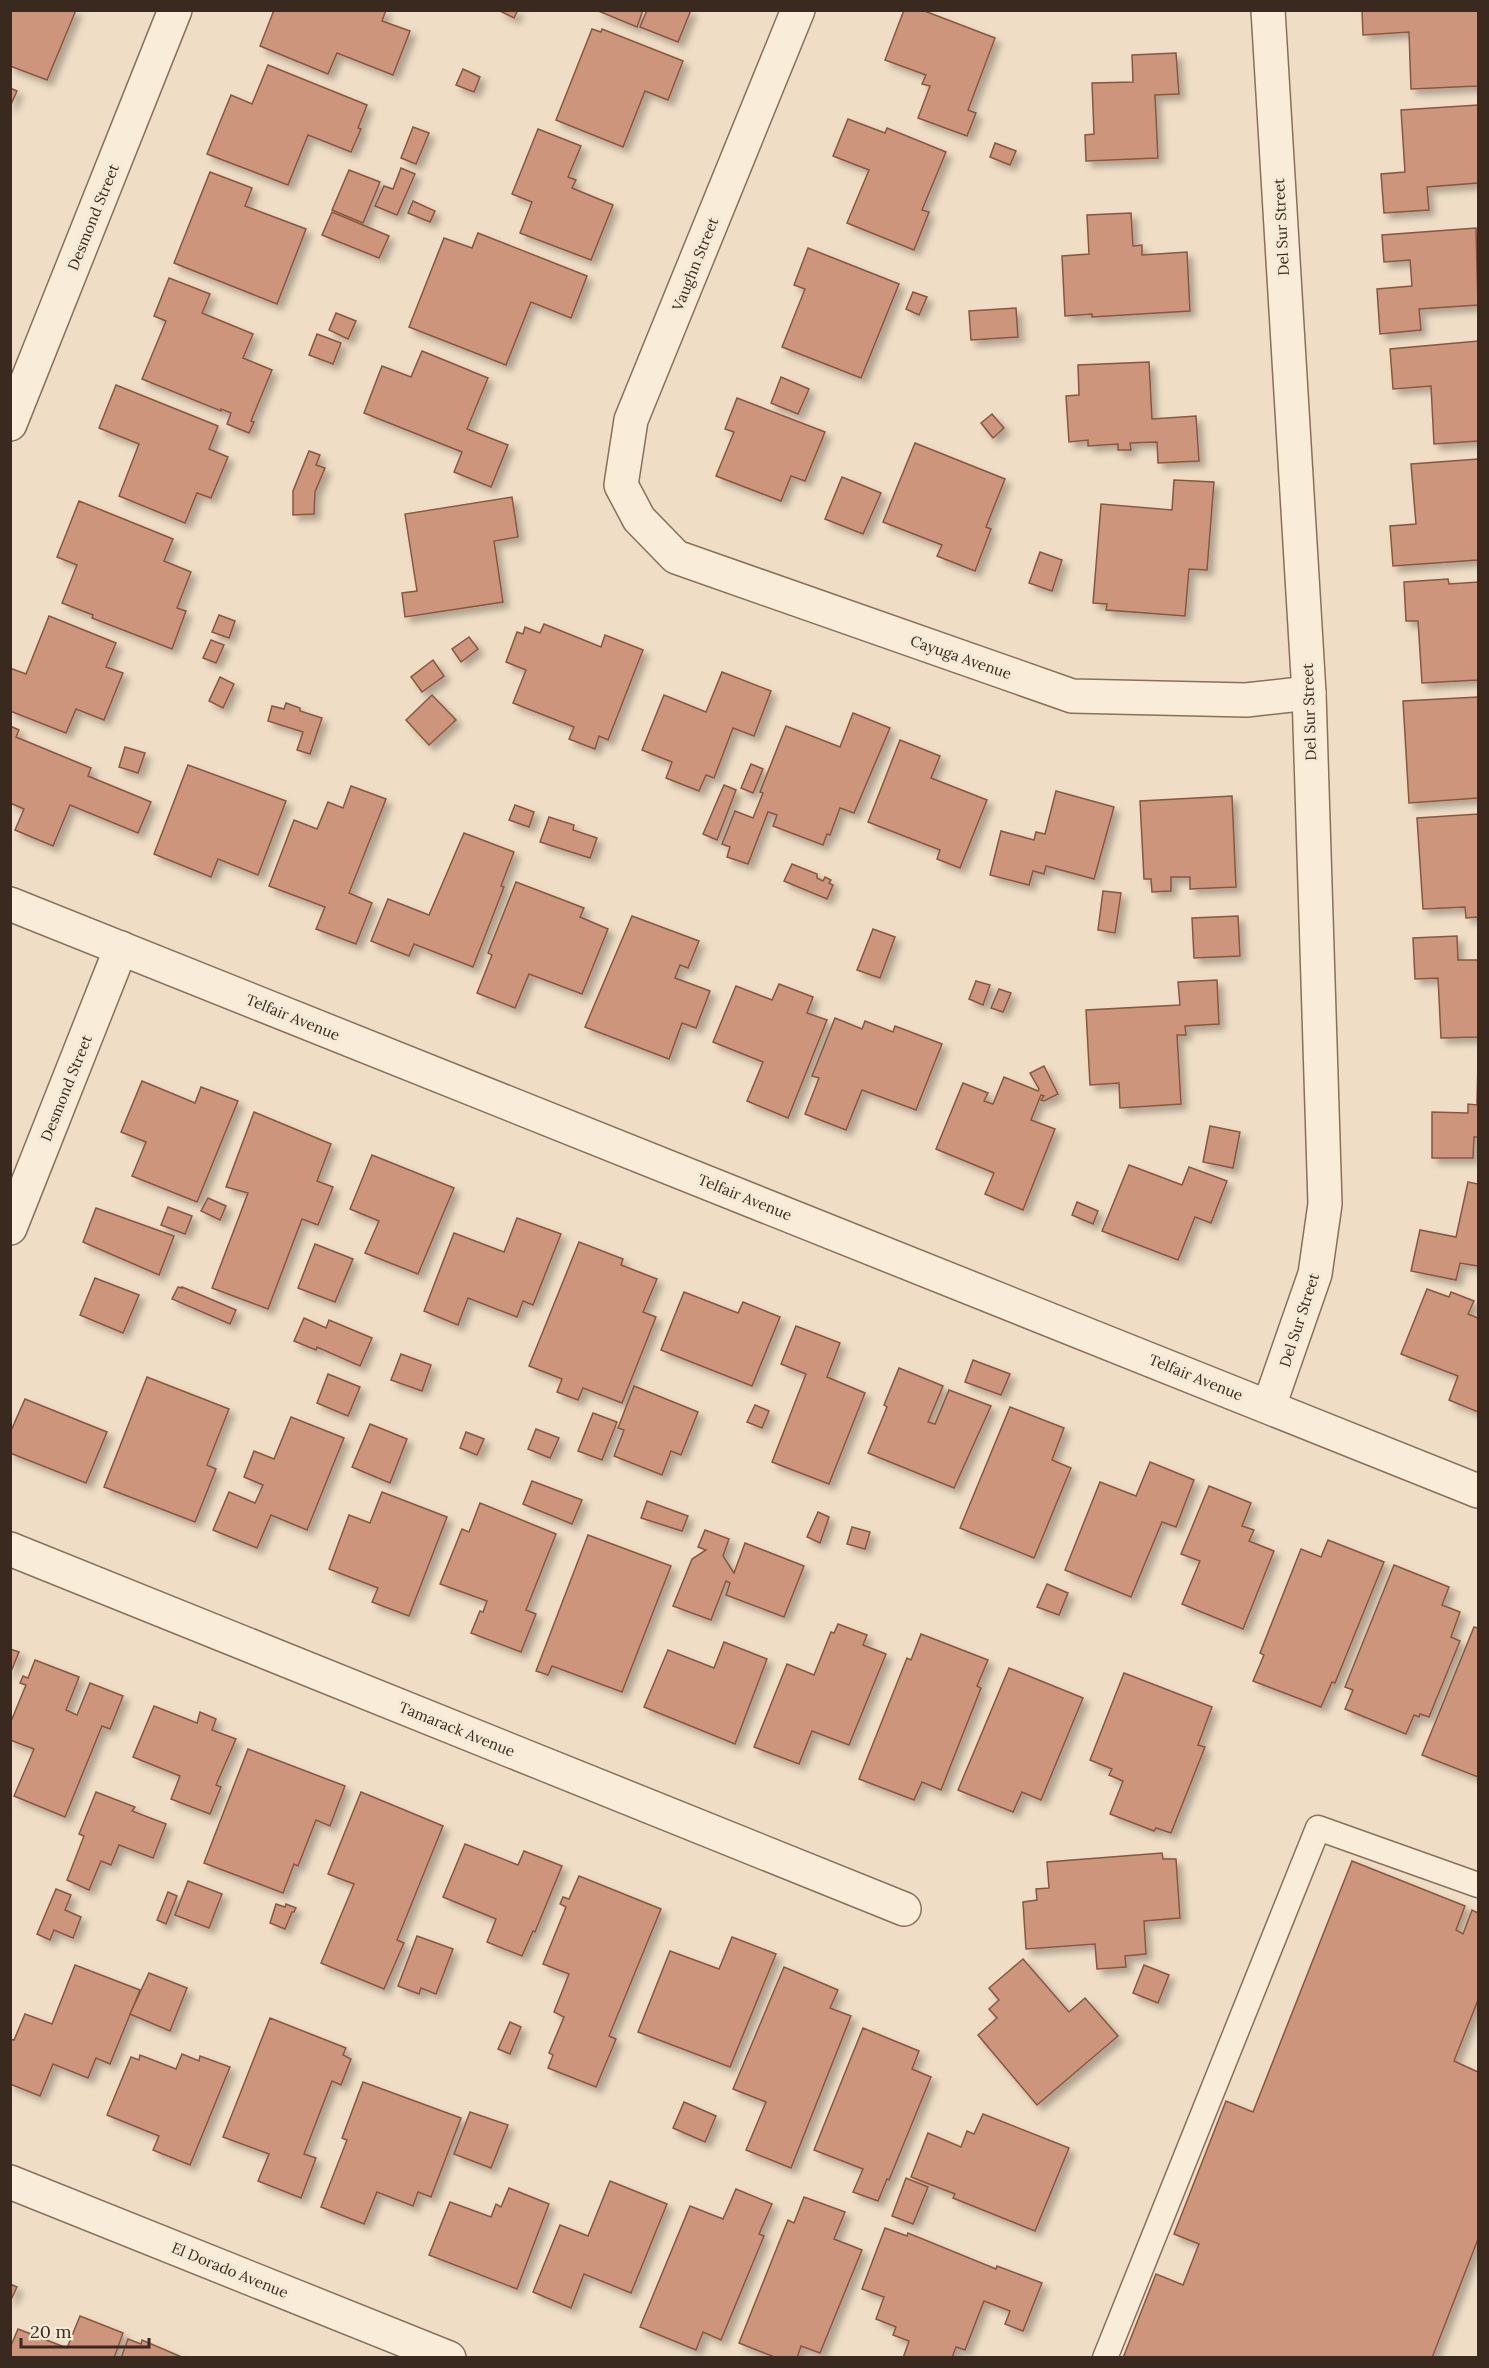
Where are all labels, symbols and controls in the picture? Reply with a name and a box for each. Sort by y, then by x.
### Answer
street label: Desmond Street [63,161,123,273]
street label: Del Sur Street [1269,178,1293,276]
street label: Vaughn Street [667,214,722,315]
street label: Cayuga Avenue [908,631,1014,683]
street label: Del Sur Street [1298,663,1320,761]
street label: Telfair Avenue [243,990,343,1044]
street label: Desmond Street [36,1032,96,1144]
street label: Telfair Avenue [695,1170,795,1224]
street label: Del Sur Street [1275,1270,1323,1369]
street label: Telfair Avenue [1146,1350,1246,1404]
street label: Tamarack Avenue [396,1697,518,1761]
street label: El Dorado Avenue [169,2238,291,2302]
scale bar [21,2311,148,2349]
text: 20 m [30,2320,72,2343]

